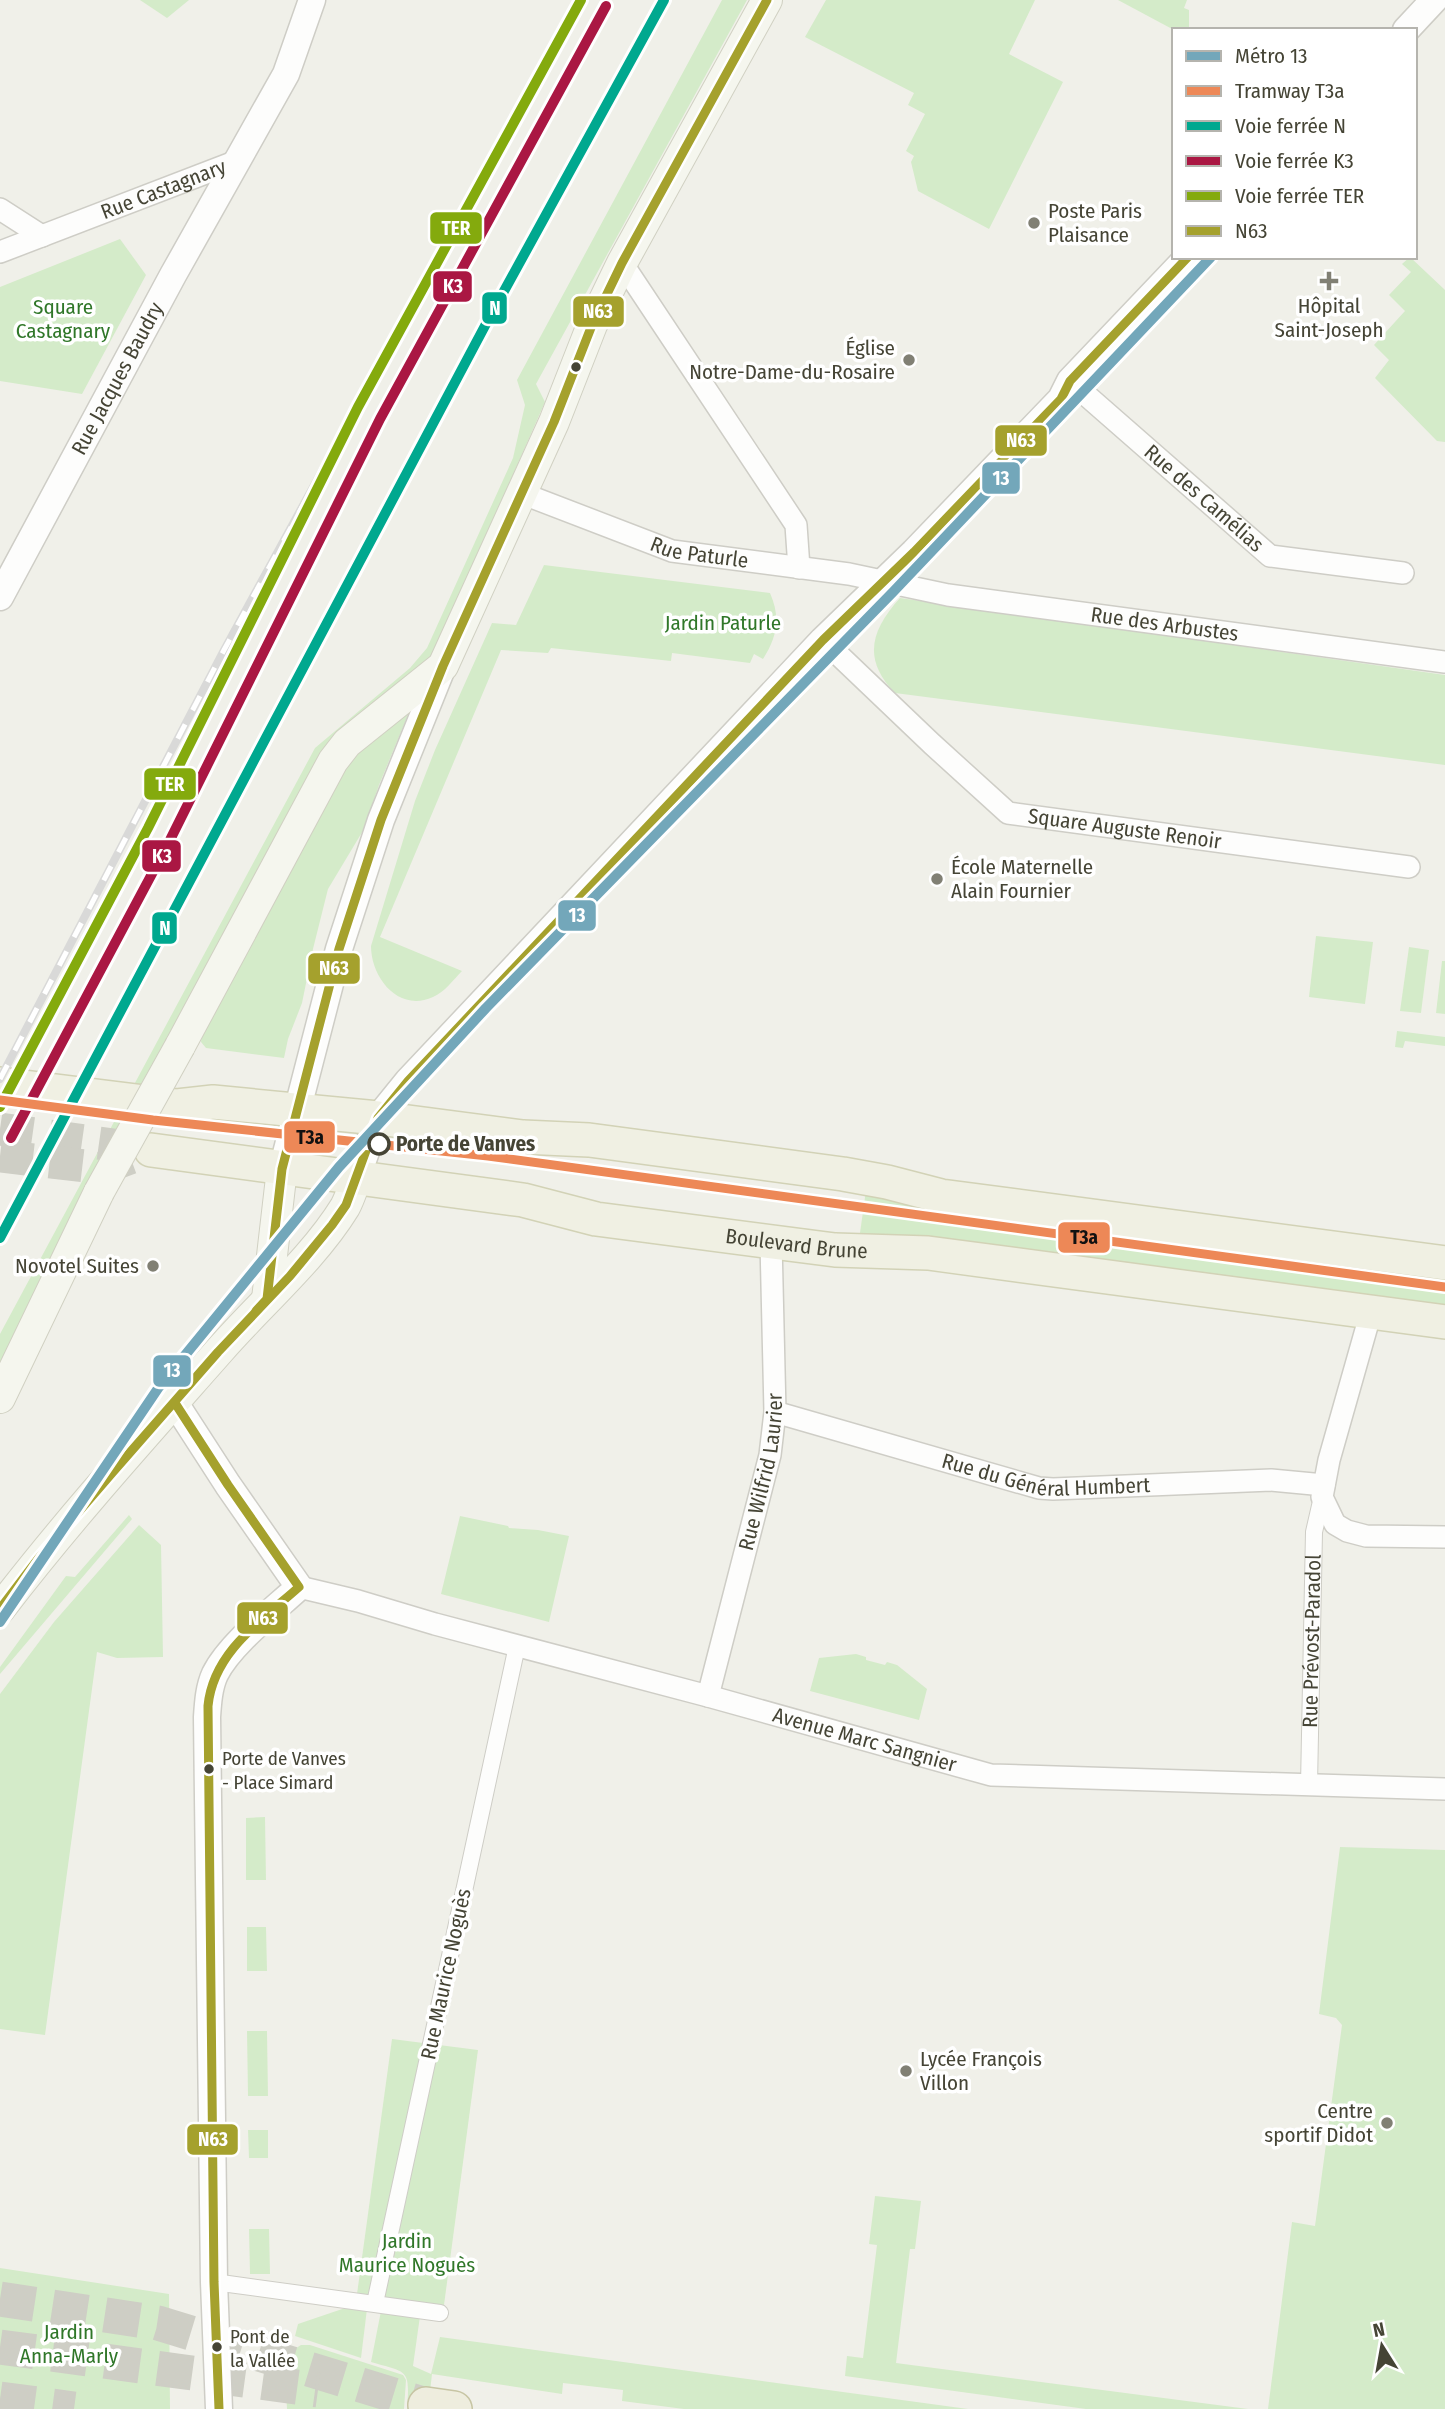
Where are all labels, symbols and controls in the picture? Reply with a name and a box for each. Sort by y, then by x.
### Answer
legend [1172,28,1417,259]
text: Métro 13 [1235,43,1308,69]
text: Tramway T3a [1235,78,1344,104]
text: Voie ferrée N [1235,113,1346,139]
text: Voie ferrée K3 [1235,148,1354,174]
street label: Rue Castagnary [97,153,230,225]
text: Voie ferrée TER [1235,183,1365,209]
place label: Poste Paris Plaisance [1048,198,1142,248]
line badge: TER [429,211,483,245]
marker: Poste Paris Plaisance [1026,215,1042,231]
text: TER [442,217,471,240]
text: N63 [1235,218,1267,244]
line badge: K3 [432,270,473,303]
marker: Hôpital Saint-Joseph [1319,271,1339,291]
text: K3 [443,275,463,298]
line badge: N [481,291,508,325]
place label: Hôpital Saint-Joseph [1274,293,1384,343]
park label: Square Castagnary [16,294,111,344]
line badge: N63 [572,295,625,328]
street label: Rue Jacques Baudry [66,297,169,459]
text: N [489,297,501,320]
text: N63 [583,300,613,323]
place label: Église Notre-Dame-du-Rosaire [689,335,895,385]
marker: Église Notre-Dame-du-Rosaire [901,352,917,368]
unlabelled marker [569,360,583,374]
line badge: N63 [994,424,1048,457]
text: N63 [1006,429,1036,452]
street label: Rue des Camélias [1139,439,1269,558]
line badge: 13 [981,461,1021,495]
text: 13 [992,467,1010,490]
street label: Rue Paturle [647,531,750,574]
street label: Rue des Arbustes [1089,601,1240,647]
park label: Jardin Paturle [665,610,781,636]
line badge: TER [143,767,197,801]
text: TER [156,773,185,796]
street label: Square Auguste Renoir [1026,803,1224,855]
line badge: K3 [141,839,182,873]
text: K3 [152,845,172,868]
place label: École Maternelle Alain Fournier [951,854,1093,904]
marker: École Maternelle Alain Fournier [929,871,945,887]
line badge: 13 [557,899,597,932]
text: 13 [568,904,586,927]
line badge: N [151,911,178,945]
text: N [159,917,171,940]
line badge: N63 [307,952,361,985]
text: N63 [319,957,349,980]
line badge: T3a [283,1120,336,1154]
text: T3a [296,1126,324,1149]
place label: Porte de Vanves [396,1131,535,1157]
marker: Porte de Vanves [368,1133,390,1155]
line badge: T3a [1057,1221,1111,1254]
street label: Boulevard Brune [724,1223,868,1264]
text: T3a [1070,1226,1098,1249]
place label: Novotel Suites [15,1253,139,1279]
marker: Novotel Suites [145,1258,161,1274]
line badge: 13 [152,1354,192,1388]
text: 13 [163,1359,181,1382]
street label: Rue Wilfrid Laurier [733,1392,788,1553]
street label: Rue du Général Humbert [939,1448,1151,1502]
street label: Rue Prévost-Paradol [1297,1554,1327,1728]
line badge: N63 [236,1601,289,1635]
text: N63 [248,1607,278,1630]
street label: Avenue Marc Sangnier [770,1702,960,1778]
place label: Porte de Vanves - Place Simard [222,1747,346,1794]
marker: Porte de Vanves - Place Simard [202,1762,216,1776]
street label: Rue Maurice Noguès [415,1886,477,2062]
place label: Lycée François Villon [920,2046,1042,2096]
marker: Lycée François Villon [898,2063,914,2079]
place label: Centre sportif Didot [1264,2098,1373,2148]
marker: Centre sportif Didot [1379,2115,1395,2131]
line badge: N63 [186,2123,239,2156]
text: N63 [198,2128,228,2151]
park label: Jardin Maurice Noguès [339,2228,475,2278]
north arrow [1347,2311,1417,2381]
text: N [1371,2317,1387,2342]
park label: Jardin Anna-Marly [20,2319,119,2369]
place label: Pont de la Vallée [230,2325,295,2372]
marker: Pont de la Vallée [210,2340,224,2354]

